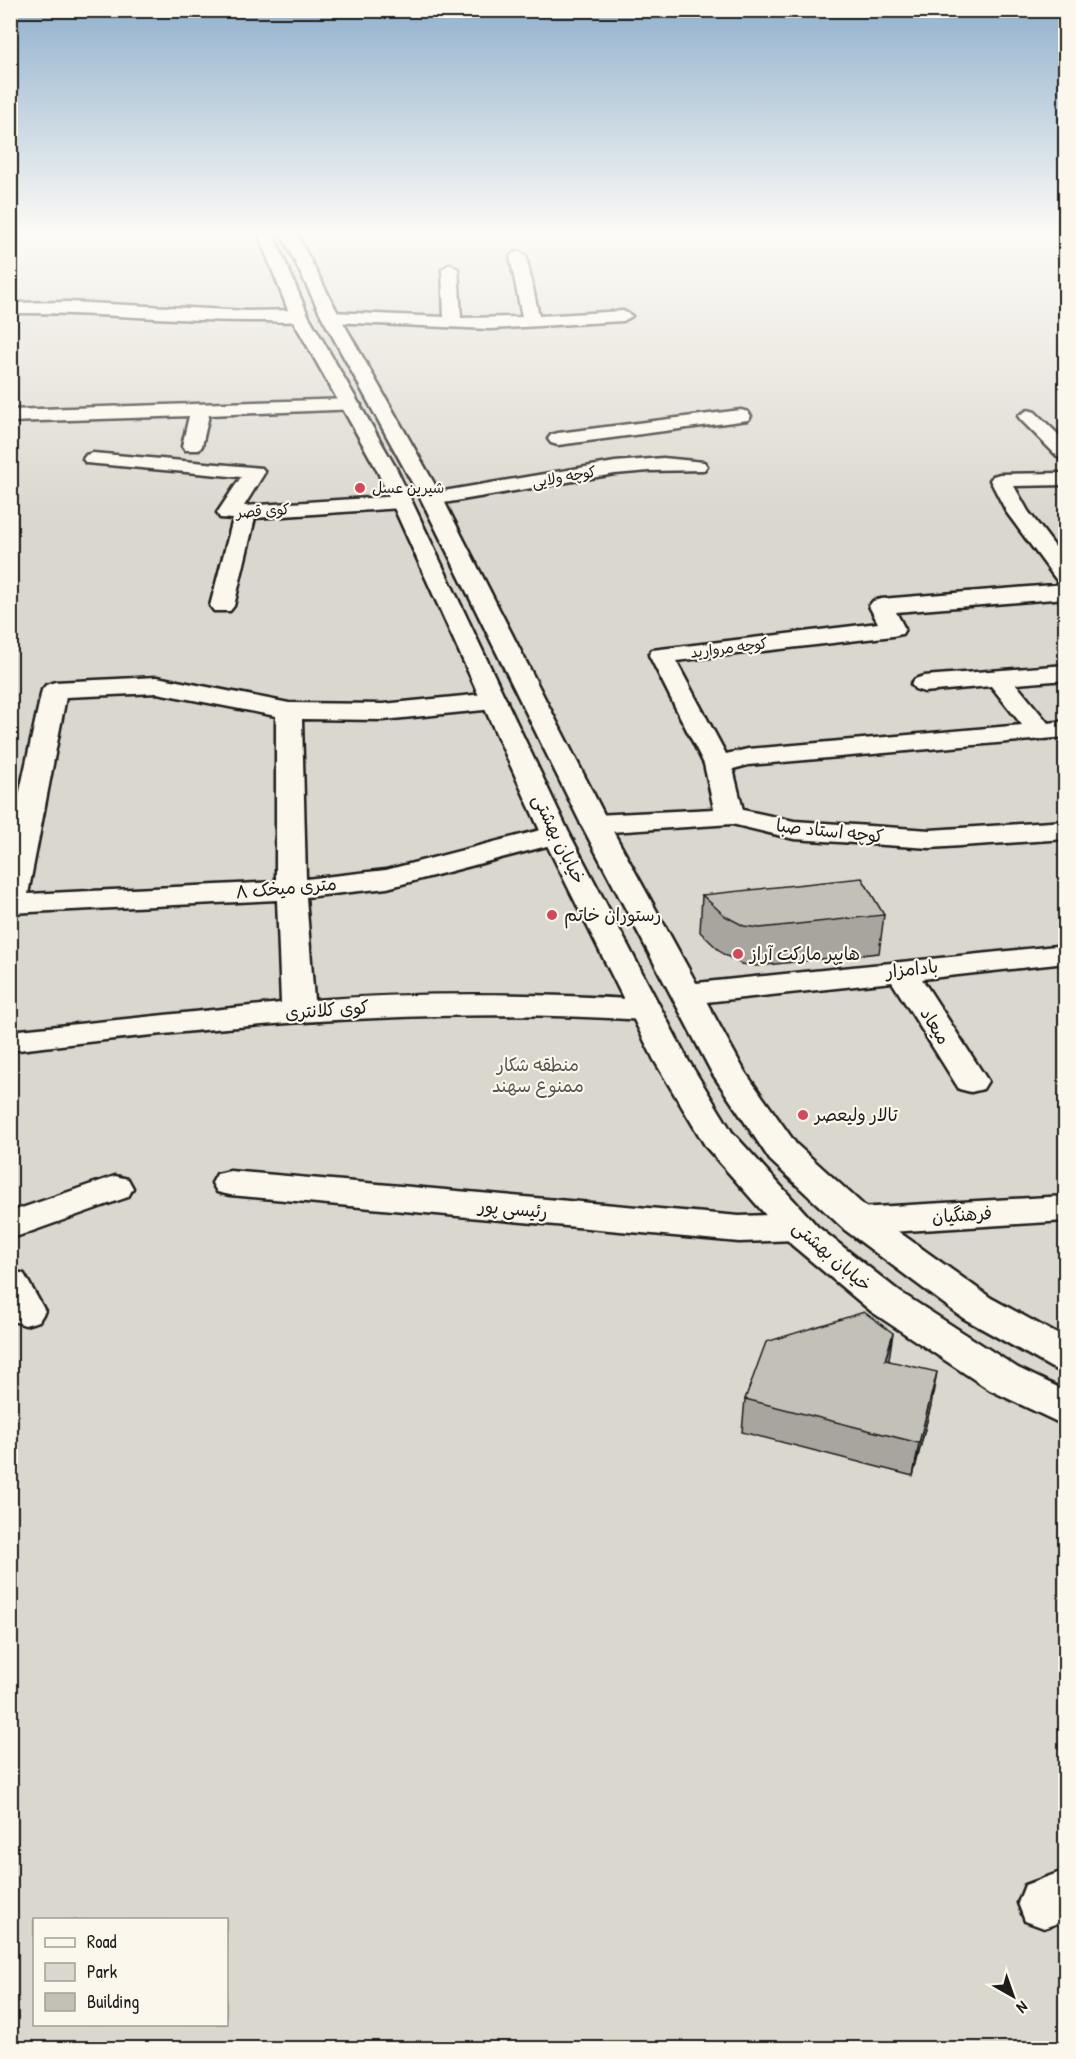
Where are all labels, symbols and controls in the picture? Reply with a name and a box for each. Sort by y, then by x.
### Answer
street label: کوچه ولایی [530,461,598,492]
place label: شیرین عسل [372,477,444,498]
marker: شیرین عسل [353,481,367,495]
street label: کوی قصر [233,498,291,523]
street label: کوچه مروارید [689,632,769,663]
street label: خیابان بهشتی [527,790,592,888]
street label: کوچه استاد صبا [775,812,885,849]
street label: ۸ متری میخک [234,871,338,904]
place label: رستوران خاتم [564,902,661,929]
marker: رستوران خاتم [545,908,559,922]
place label: هایپر مارکت آراز [748,941,860,966]
marker: هایپر مارکت آراز [731,947,745,961]
street label: بادامزار [882,953,939,984]
street label: کوی کلانتری [284,994,370,1025]
street label: میعاد [914,1002,957,1049]
park label: منطقه شکار ممنوع سهند [492,1052,584,1098]
place label: تالار ولیعصر [813,1102,898,1127]
marker: تالار ولیعصر [796,1108,810,1122]
street label: رئیسی پور [475,1193,549,1224]
street label: فرهنگیان [931,1200,993,1229]
street label: خیابان بهشتی [788,1214,877,1297]
legend [33,1918,228,2026]
text: Road [87,1929,117,1954]
text: Park [87,1959,118,1984]
north arrow [983,1966,1043,2026]
text: Building [87,1989,139,2014]
text: N [1012,1996,1033,2019]

